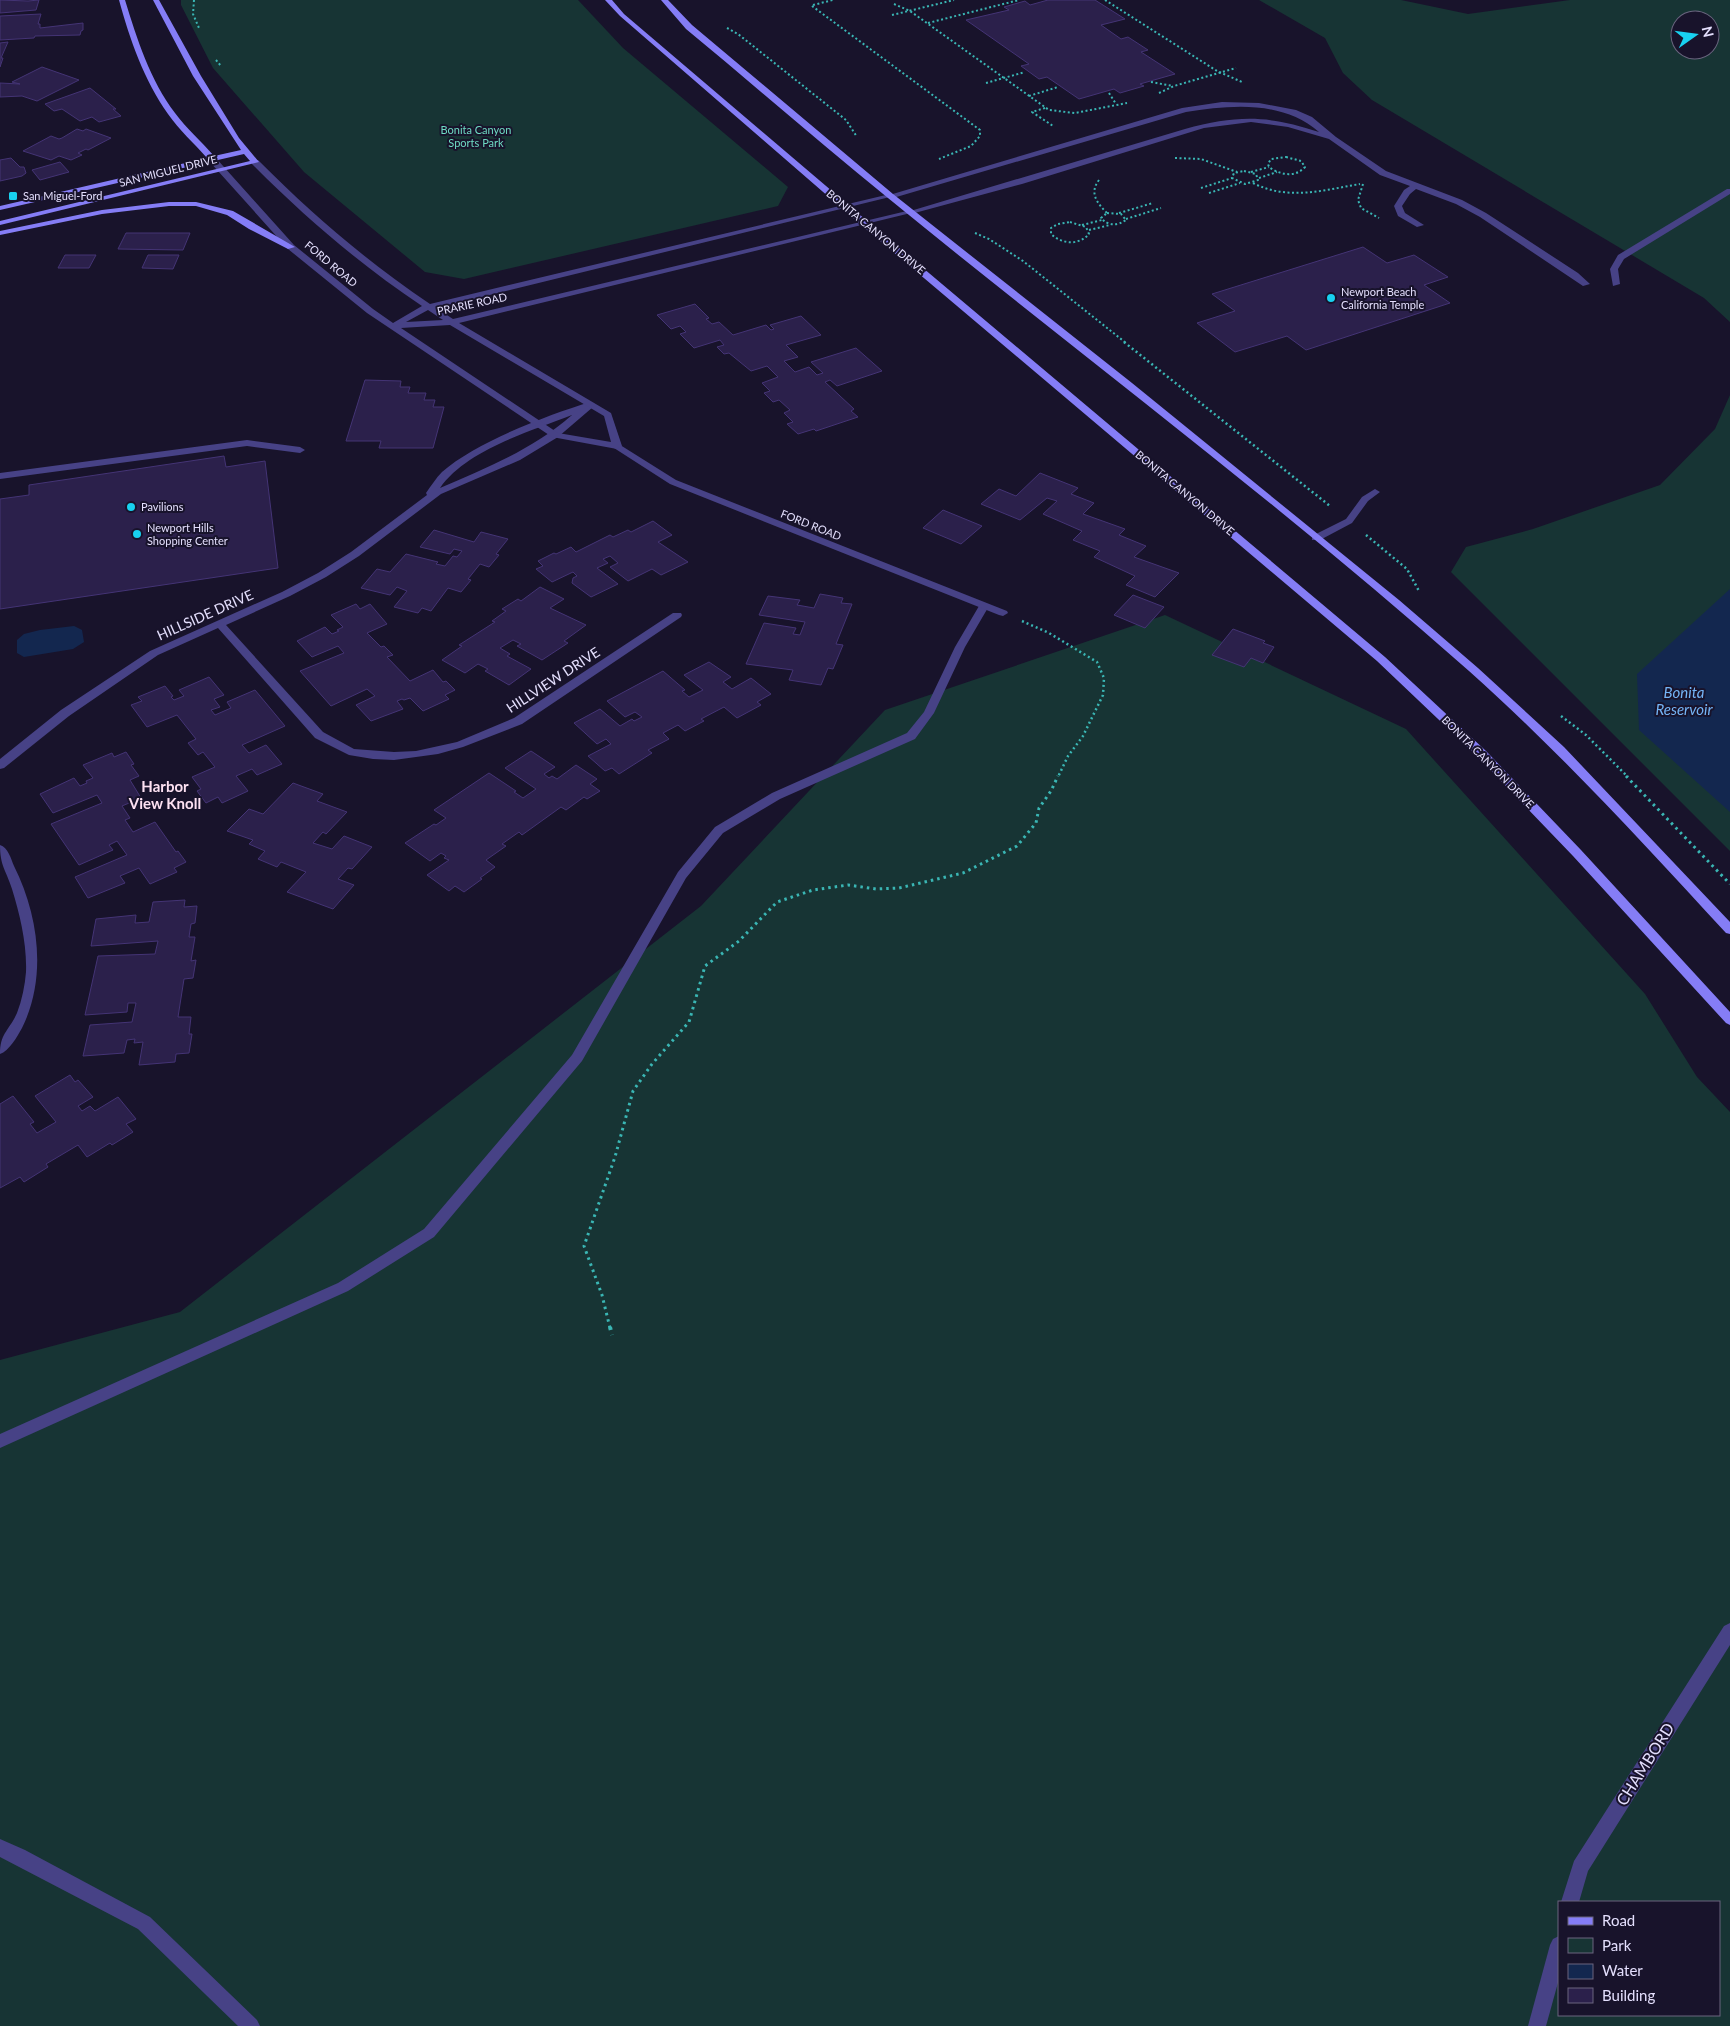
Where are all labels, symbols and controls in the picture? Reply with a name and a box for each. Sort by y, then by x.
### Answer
north arrow [1670,10,1720,60]
text: N [1699,24,1718,39]
park label: Bonita Canyon Sports Park [441,123,511,149]
street label: SAN MIGUEL DRIVE [118,152,218,189]
street label: BONITA CANYON DRIVE [824,187,928,277]
place label: San Miguel-Ford [23,189,102,202]
marker: San Miguel-Ford [7,190,19,202]
street label: FORD ROAD [303,238,360,289]
place label: Newport Beach California Temple [1341,285,1424,311]
street label: PRARIE ROAD [436,290,508,317]
marker: Newport Beach California Temple [1325,292,1337,304]
street label: BONITA CANYON DRIVE [1133,448,1237,538]
place label: Pavilions [141,500,184,513]
marker: Pavilions [125,501,137,513]
street label: FORD ROAD [779,506,843,543]
place label: Newport Hills Shopping Center [147,521,228,547]
marker: Newport Hills Shopping Center [131,528,143,540]
street label: HILLSIDE DRIVE [154,586,256,643]
street label: HILLVIEW DRIVE [503,643,603,716]
water label: Bonita Reservoir [1655,683,1713,718]
street label: BONITA CANYON DRIVE [1440,713,1537,810]
district label: Harbor View Knoll [128,777,201,812]
street label: CHAMBORD [1612,1719,1678,1809]
legend [1558,1901,1720,2016]
text: Road [1602,1911,1635,1929]
text: Park [1602,1936,1632,1954]
text: Water [1602,1961,1643,1979]
text: Building [1602,1986,1655,2004]

